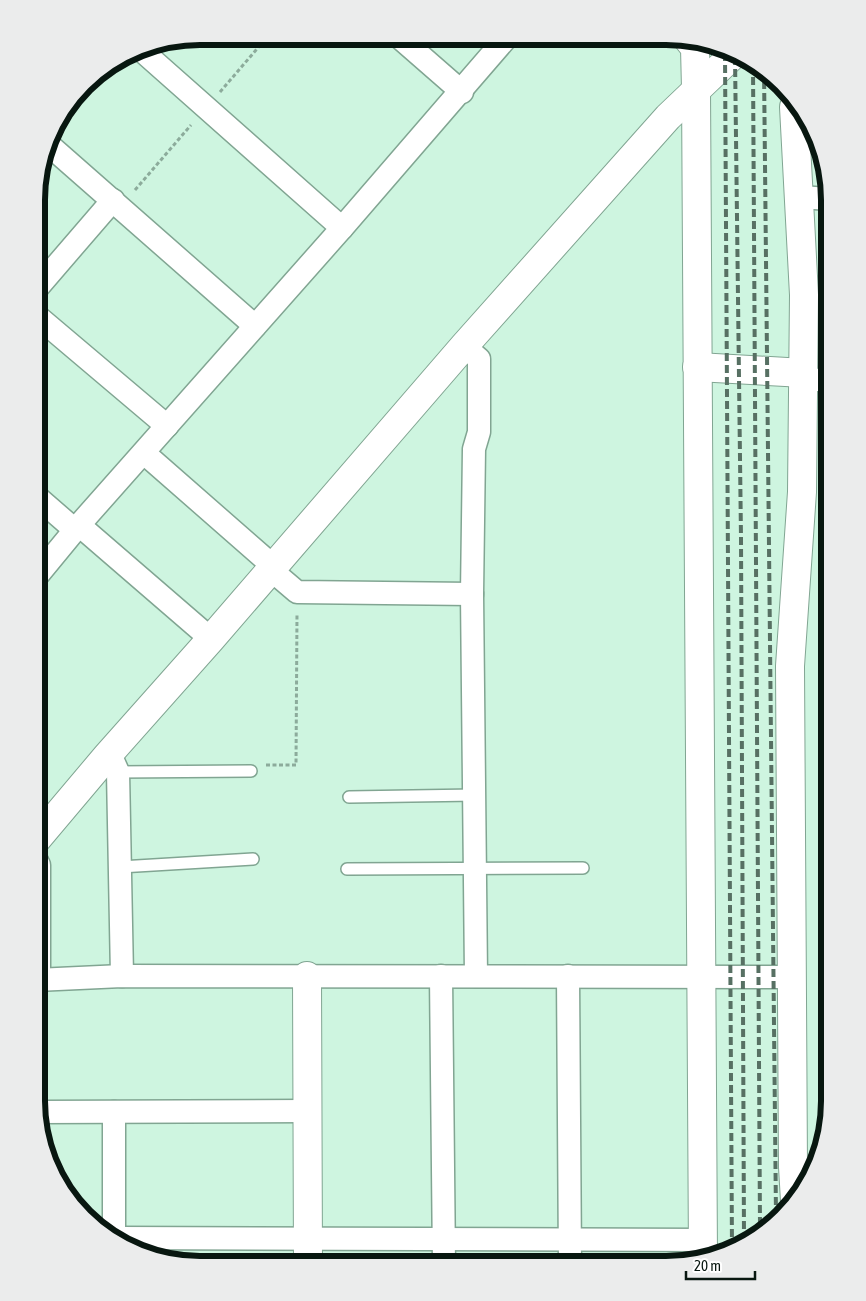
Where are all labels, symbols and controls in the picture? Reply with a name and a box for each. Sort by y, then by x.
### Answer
scale bar [686,1248,755,1280]
text: 20 m [694,1257,721,1274]

